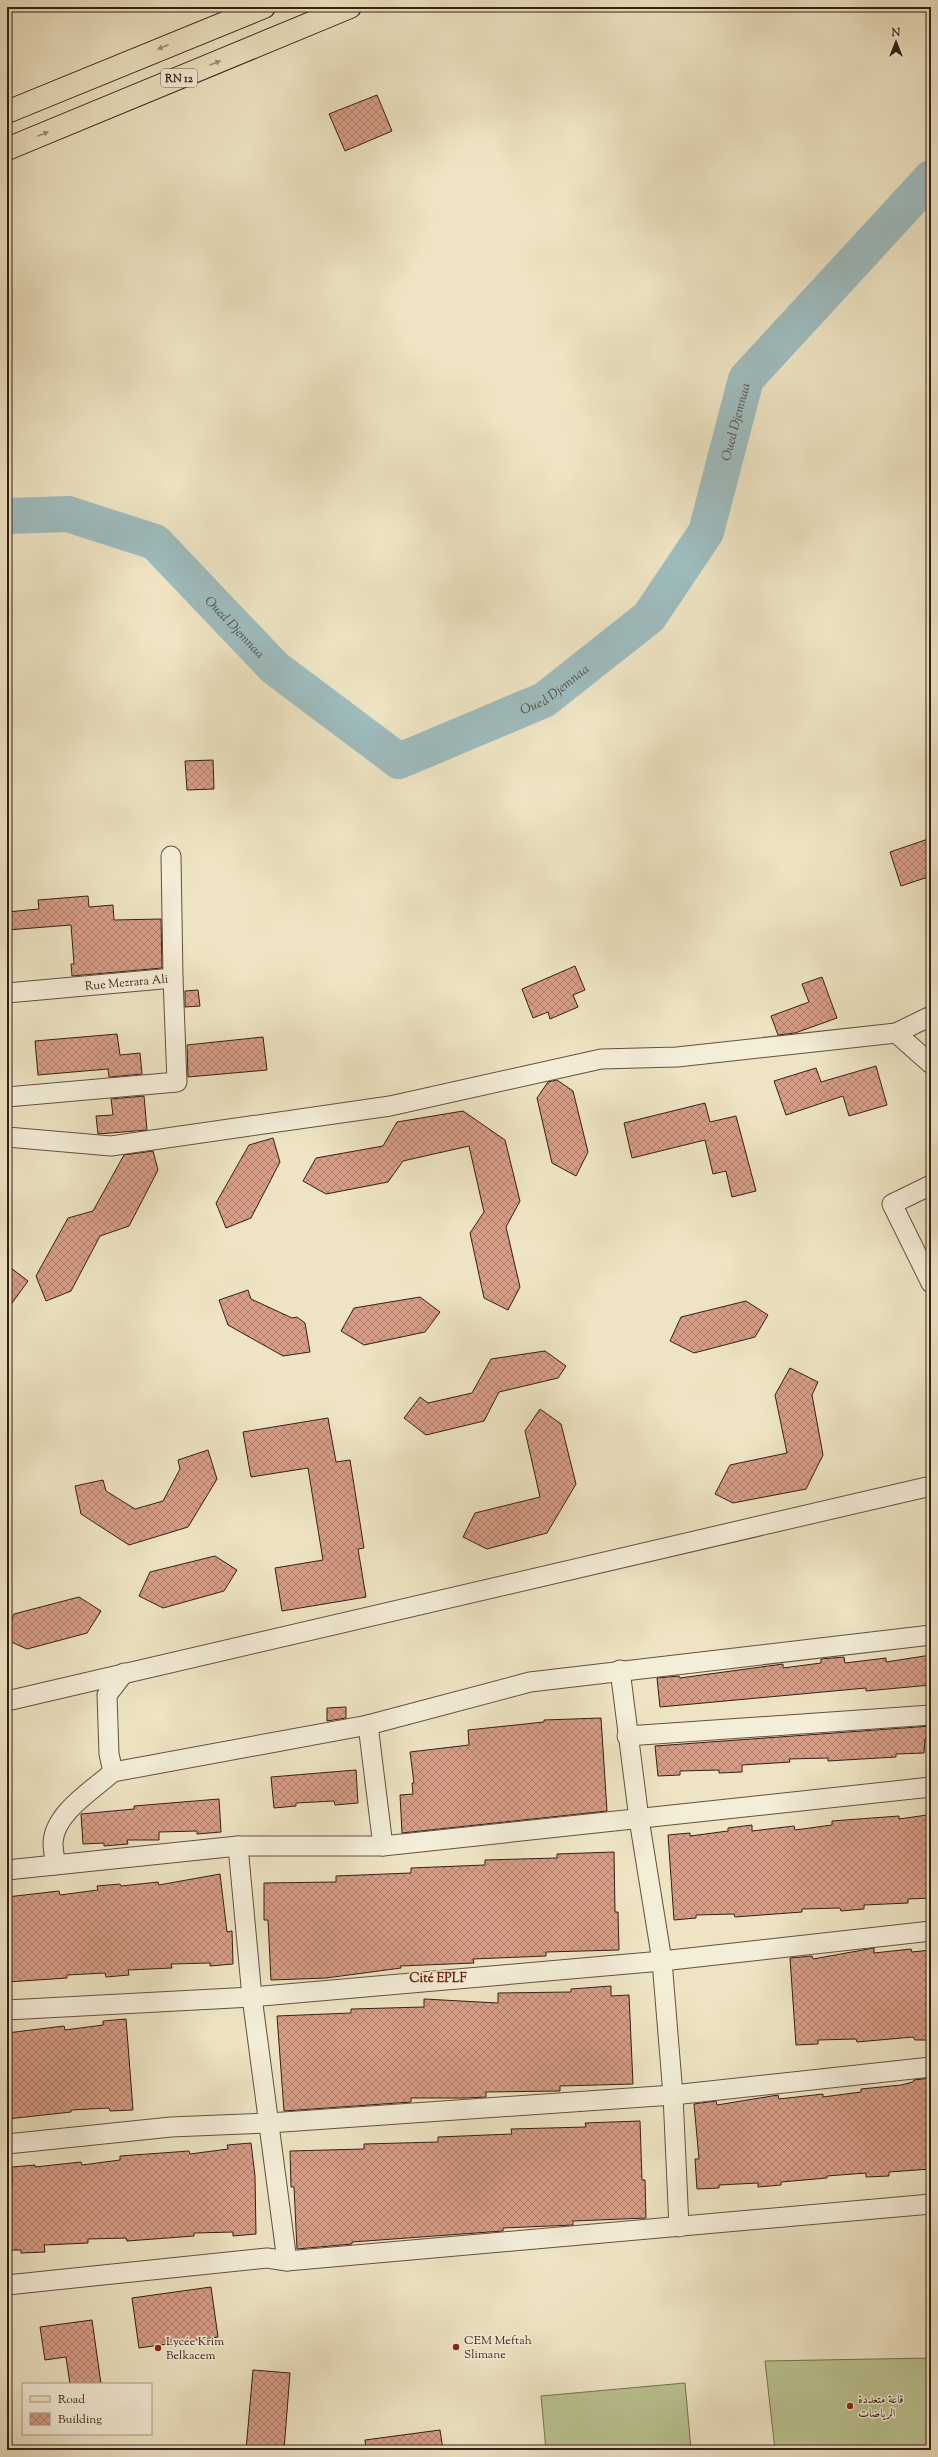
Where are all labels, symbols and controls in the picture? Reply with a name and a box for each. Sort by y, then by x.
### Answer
north arrow [876,22,916,62]
text: N [891,25,901,41]
one-way arrow [156,45,168,51]
one-way arrow [209,60,220,66]
road number: RN 12 [161,69,197,87]
one-way arrow [38,131,49,137]
water label: Oued Djemnaa [718,381,756,463]
water label: Oued Djemnaa [200,593,268,663]
water label: Oued Djemnaa [518,661,594,720]
street label: Rue Mezrara Ali [84,970,170,996]
district label: Cité EPLF [409,1970,468,1988]
place label: CEM Meftah Slimane [464,2332,532,2364]
place label: Lycée Krim Belkacem [166,2333,224,2365]
marker: CEM Meftah Slimane [451,2342,461,2352]
marker: Lycée Krim Belkacem [153,2343,163,2353]
legend [22,2383,152,2435]
text: Road [58,2391,85,2409]
place label: قاعة متعددة الرياضات [858,2391,904,2423]
marker: قاعة متعددة الرياضات [845,2401,855,2411]
text: Building [58,2411,102,2429]

